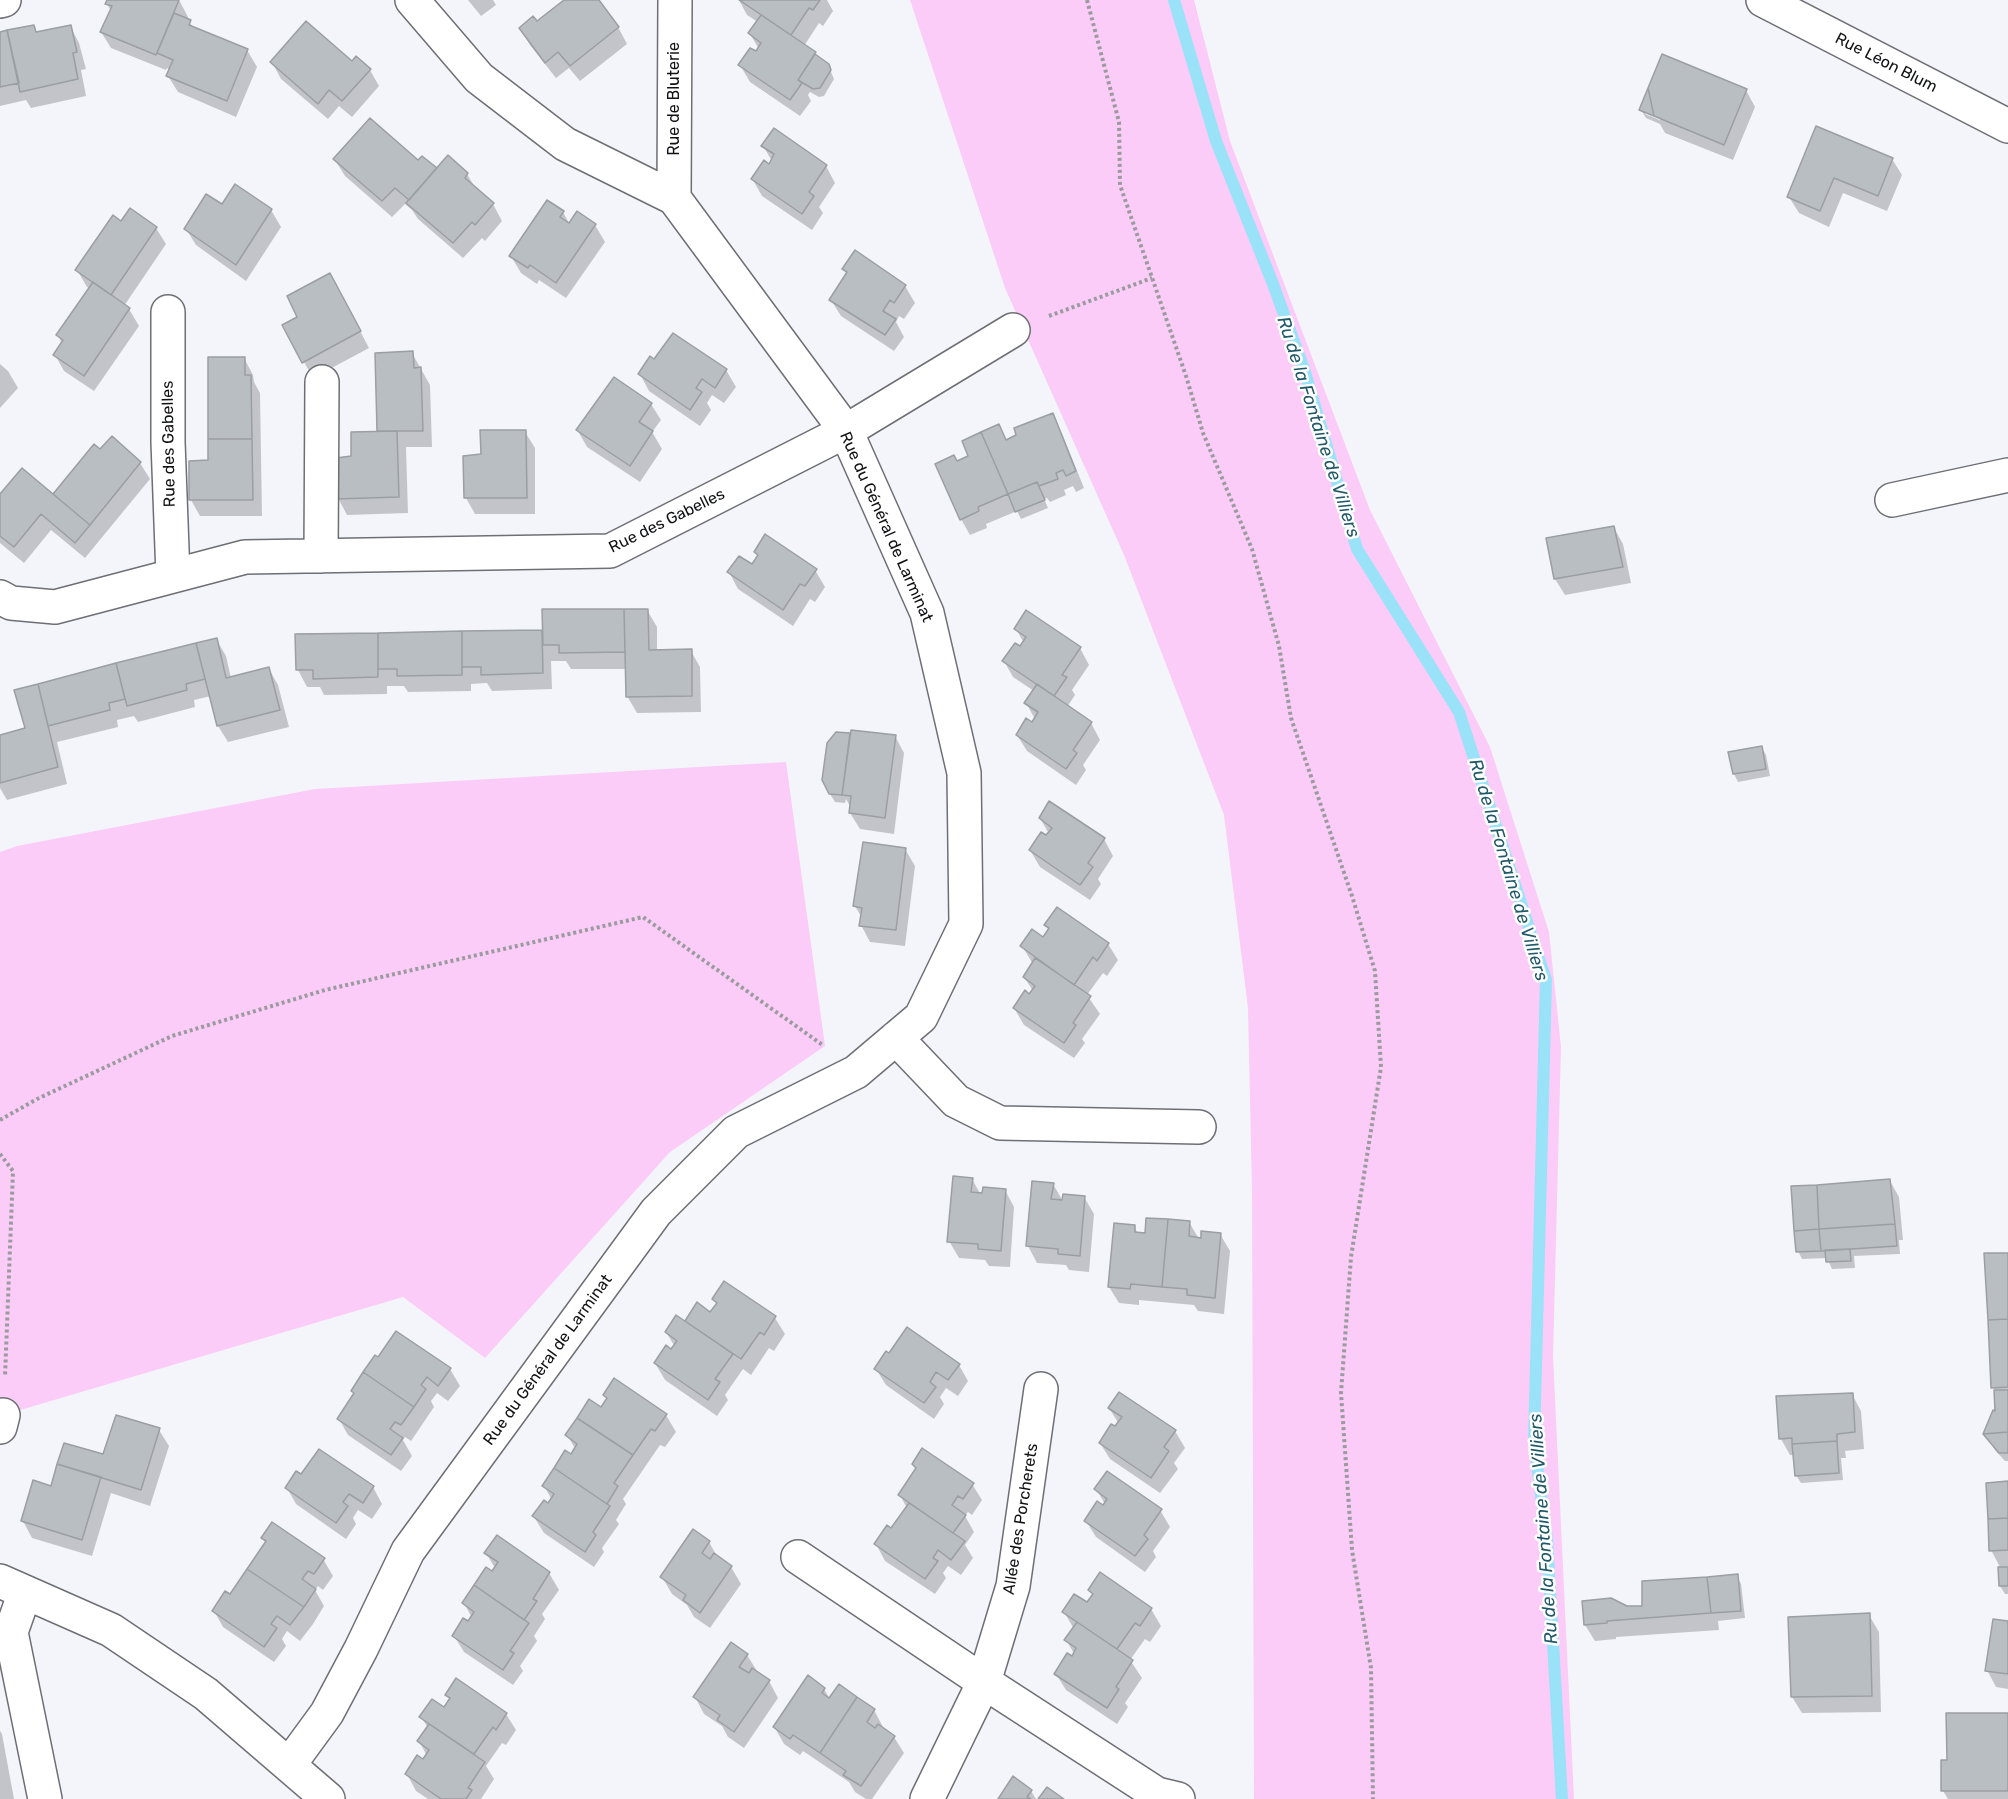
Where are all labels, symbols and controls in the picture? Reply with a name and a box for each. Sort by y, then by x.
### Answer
street label: Rue Léon Blum [1832,29,1940,97]
street label: Rue de Bluterie [664,42,684,156]
water label: Ru de la Fontaine de Villiers [1272,314,1364,540]
street label: Rue des Gabelles [158,381,180,507]
street label: Rue du Général de Larminat [835,429,937,625]
street label: Rue des Gabelles [606,485,728,557]
water label: Ru de la Fontaine de Villiers [1464,756,1552,984]
street label: Rue du Général de Larminat [480,1271,616,1449]
water label: Ru de la Fontaine de Villiers [1525,1413,1563,1645]
street label: Allée des Porcherets [1000,1442,1042,1596]

